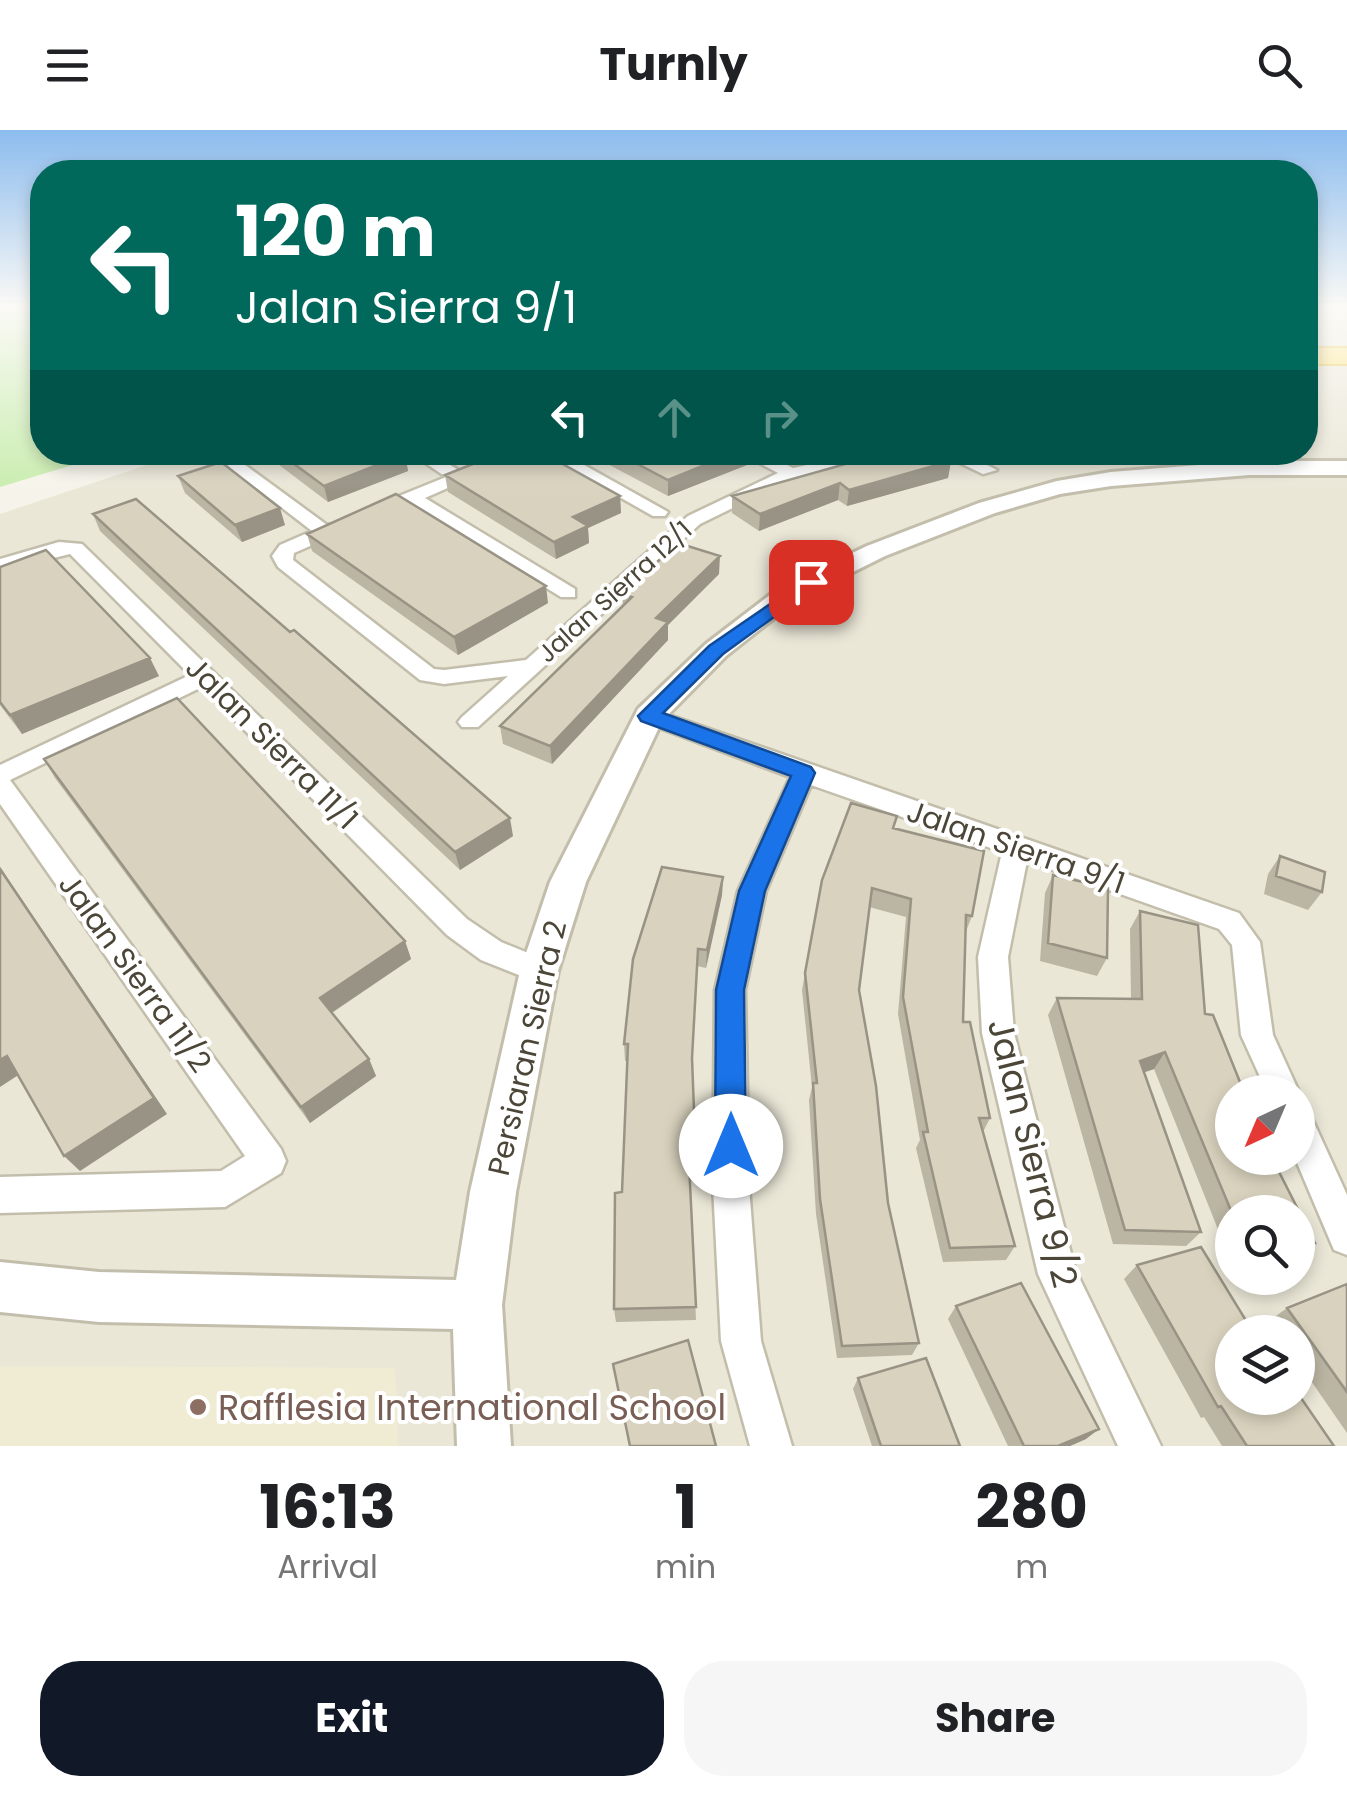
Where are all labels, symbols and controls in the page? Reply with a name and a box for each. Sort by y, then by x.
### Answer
text: Turnly [599,33,748,96]
icon: menu [40,38,95,93]
icon: search [1252,38,1307,93]
text: 120 m [235,182,436,281]
icon: left [70,200,200,330]
text: Jalan Sierra 9/1 [235,276,577,339]
icon: left [542,390,597,445]
icon: ahead [647,390,702,445]
icon: right [752,390,807,445]
street label: Jalan Sierra 12/1 [530,513,700,671]
pin [769,540,854,625]
icon: arrive [784,555,839,610]
street label: Jalan Sierra 11/1 [176,647,368,839]
street label: Jalan Sierra 9/1 [901,790,1131,904]
street label: Jalan Sierra 11/2 [48,865,222,1081]
street label: Persiaran Sierra 2 [477,916,577,1180]
street label: Jalan Sierra 9/2 [976,1014,1090,1292]
north arrow [1215,1075,1315,1175]
map controls [1215,1075,1315,1415]
position arrow [679,1094,783,1198]
button: search [1215,1195,1315,1295]
button: layers [1215,1315,1315,1415]
place label: Rafflesia International School [218,1383,726,1432]
marker: Rafflesia International School [187,1396,209,1418]
text: 16:13 [259,1465,396,1549]
text: 1 [674,1465,697,1549]
text: 280 [976,1465,1088,1549]
text: Arrival [277,1544,378,1589]
text: min [655,1544,716,1589]
text: m [1015,1544,1048,1589]
button: Exit [40,1661,664,1776]
button: Share [684,1661,1307,1776]

